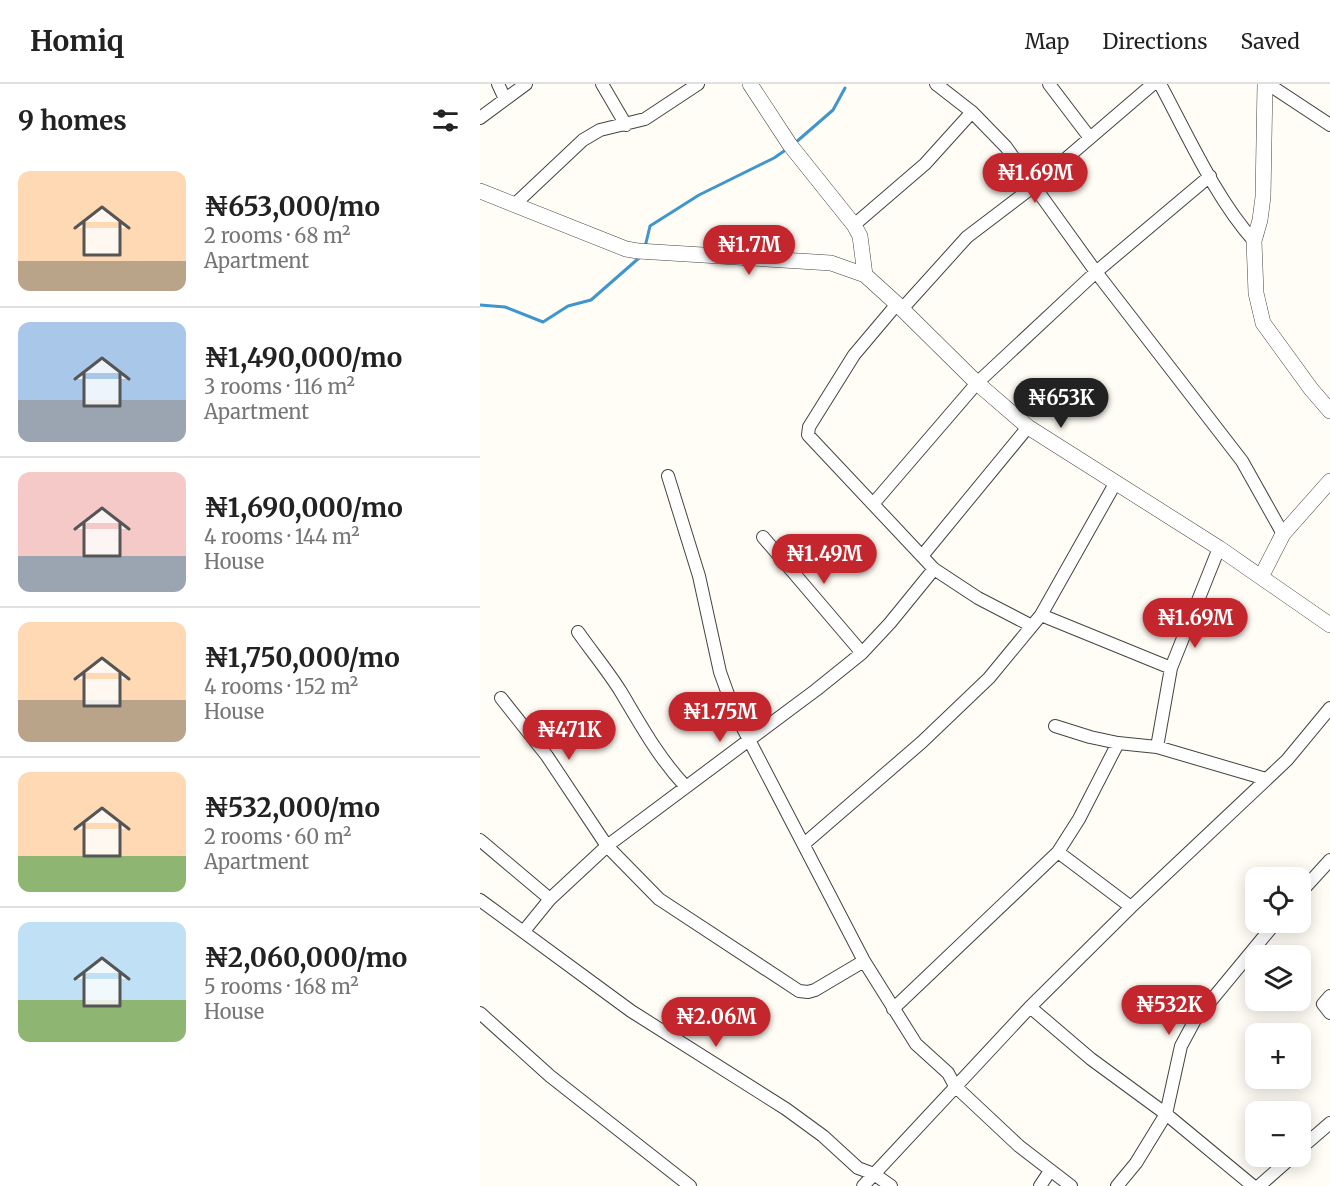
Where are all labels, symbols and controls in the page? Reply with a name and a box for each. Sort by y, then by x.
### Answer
text: Homiq [30,23,124,59]
text: Map [1025,28,1069,55]
text: Directions [1102,28,1207,55]
text: Saved [1240,28,1300,55]
text: 9 homes [18,104,127,137]
icon: filters [429,104,462,137]
pin: ₦1.69M [986,153,1084,204]
text: ₦1.69M [997,160,1073,185]
text: ₦653,000/mo [204,190,380,223]
icon: home [66,195,138,267]
text: 2 rooms · 68 m² [204,223,351,248]
pin: ₦1.7M [707,225,791,276]
text: ₦1.7M [717,232,781,257]
text: Apartment [204,248,309,273]
text: ₦1,490,000/mo [204,341,402,374]
icon: home [66,346,138,418]
text: 3 rooms · 116 m² [204,374,355,399]
pin: ₦653K [1019,378,1103,429]
text: ₦653K [1027,385,1095,410]
text: Apartment [204,399,309,424]
text: ₦1,690,000/mo [204,491,403,524]
icon: home [66,496,138,568]
text: 4 rooms · 144 m² [204,524,360,549]
pin: ₦1.49M [775,534,873,585]
text: ₦1.49M [786,541,862,566]
text: House [204,549,264,574]
pin: ₦1.69M [1146,598,1244,649]
text: ₦1.69M [1157,605,1233,630]
text: ₦1,750,000/mo [204,641,400,674]
icon: home [66,646,138,718]
text: 4 rooms · 152 m² [204,674,358,699]
pin: ₦1.75M [671,692,769,743]
text: House [204,699,264,724]
text: ₦1.75M [683,699,757,724]
pin: ₦471K [527,710,611,761]
text: ₦471K [537,717,601,742]
text: ₦532,000/mo [204,791,380,824]
icon: home [66,796,138,868]
text: 2 rooms · 60 m² [204,824,351,849]
text: Apartment [204,849,309,874]
map controls [1245,867,1311,1167]
button: locate [1245,867,1311,933]
text: ₦2,060,000/mo [204,941,407,974]
button: layers [1245,945,1311,1011]
icon: home [66,946,138,1018]
text: 5 rooms · 168 m² [204,974,359,999]
pin: ₦532K [1127,985,1211,1036]
text: ₦532K [1136,992,1202,1017]
pin: ₦2.06M [667,997,765,1048]
text: House [204,999,264,1024]
text: ₦2.06M [675,1004,757,1029]
button: + [1245,1023,1311,1089]
button: − [1245,1101,1311,1167]

